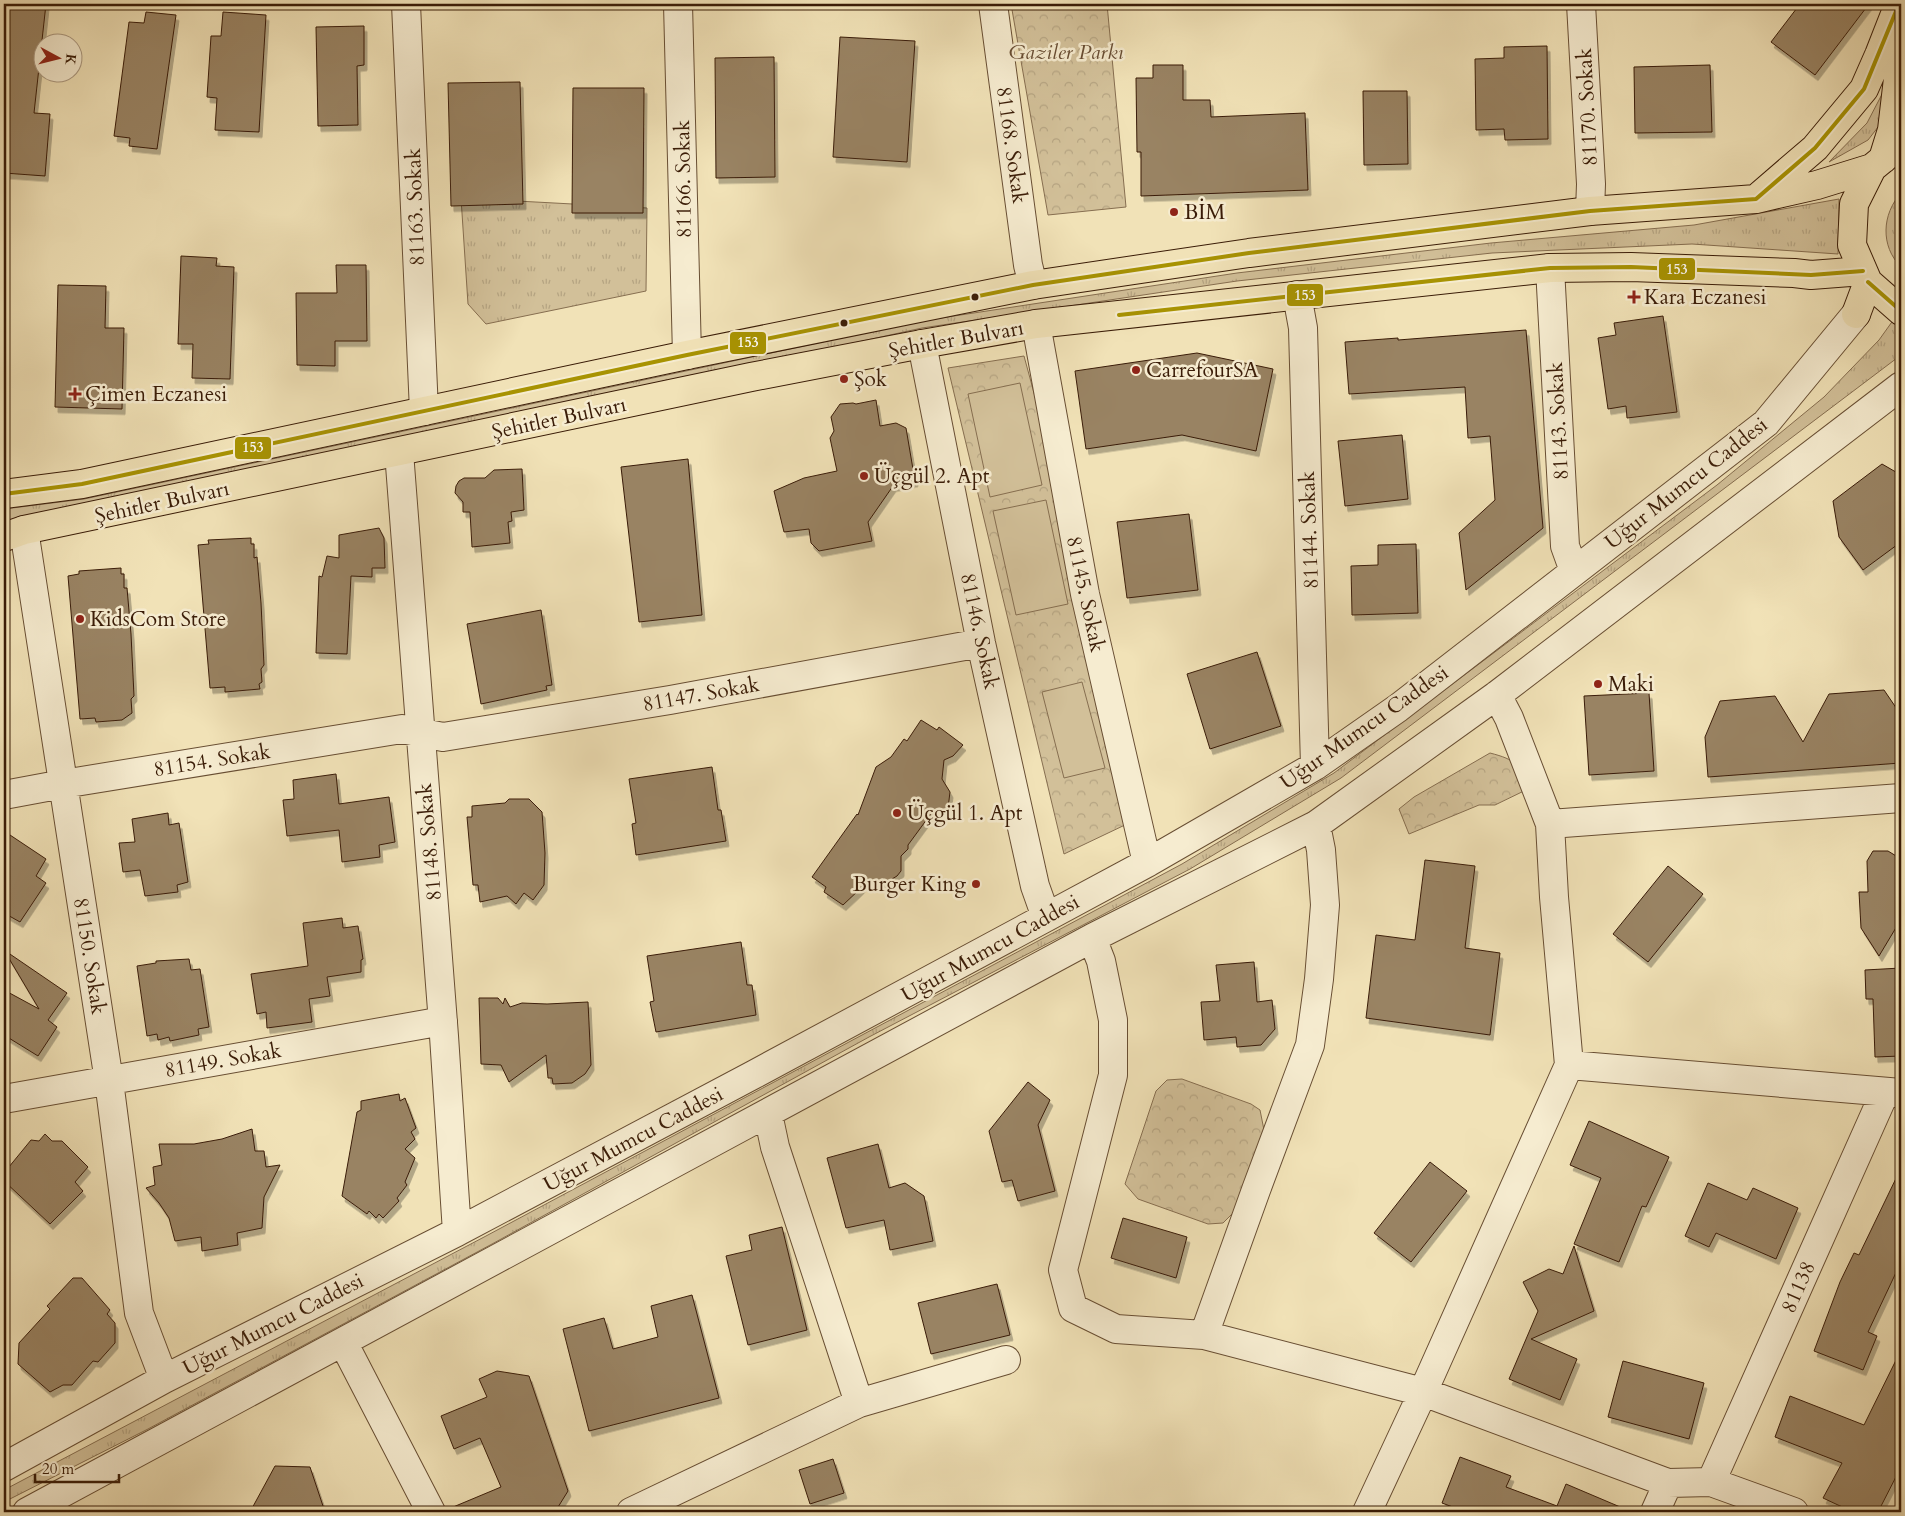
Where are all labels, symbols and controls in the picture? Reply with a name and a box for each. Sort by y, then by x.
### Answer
north arrow [32,32,82,82]
park label: Gaziler Parkı [1009,38,1124,67]
street label: 81170. Sokak [1570,46,1605,167]
text: K [60,53,81,67]
street label: 81168. Sokak [989,85,1034,206]
street label: 81166. Sokak [668,119,699,238]
street label: 81163. Sokak [399,147,432,267]
place label: BİM [1184,198,1225,227]
marker: BİM [1168,206,1180,218]
line badge: 153 [1658,257,1696,281]
text: 153 [1666,260,1688,279]
line badge: 153 [1286,283,1324,307]
place label: Kara Eczanesi [1644,283,1767,312]
text: 153 [1294,286,1316,305]
marker: Kara Eczanesi [1628,291,1640,303]
unlabelled marker [970,292,980,302]
street label: Şehitler Bulvarı [886,313,1026,366]
unlabelled marker [839,318,849,328]
line badge: 153 [729,331,767,355]
text: 153 [737,333,759,352]
place label: CarrefourSA [1146,356,1258,385]
street label: 81143. Sokak [1541,360,1576,481]
marker: CarrefourSA [1130,364,1142,376]
place label: Şok [854,365,888,394]
marker: Şok [838,373,850,385]
place label: Çimen Eczanesi [85,380,227,409]
marker: Çimen Eczanesi [69,388,81,400]
street label: Şehitler Bulvarı [489,390,629,447]
street label: Uğur Mumcu Caddesi [1599,410,1774,556]
line badge: 153 [234,436,272,460]
text: 153 [242,438,264,457]
place label: Üçgül 2. Apt [874,462,990,491]
marker: Üçgül 2. Apt [858,470,870,482]
street label: 81144. Sokak [1293,470,1326,590]
street label: Şehitler Bulvarı [92,474,232,531]
street label: 81145. Sokak [1059,533,1112,656]
street label: 81146. Sokak [953,570,1006,693]
place label: KidsCom Store [90,605,226,634]
marker: KidsCom Store [74,613,86,625]
street label: Uğur Mumcu Caddesi [1274,658,1454,797]
street label: 81147. Sokak [640,670,763,719]
place label: Maki [1608,670,1654,699]
marker: Maki [1592,678,1604,690]
street label: 81154. Sokak [151,737,273,784]
street label: 81148. Sokak [410,781,449,902]
place label: Üçgül 1. Apt [907,799,1023,828]
marker: Üçgül 1. Apt [891,807,903,819]
place label: Burger King [853,870,966,899]
marker: Burger King [970,878,982,890]
street label: Uğur Mumcu Caddesi [896,887,1085,1009]
street label: 81150. Sokak [66,895,113,1017]
street label: 81149. Sokak [162,1036,285,1085]
street label: Uğur Mumcu Caddesi [538,1080,728,1199]
street label: 81138 [1774,1257,1823,1318]
street label: Uğur Mumcu Caddesi [178,1266,369,1383]
scale bar [35,1451,119,1483]
text: 20 m [42,1459,74,1479]

